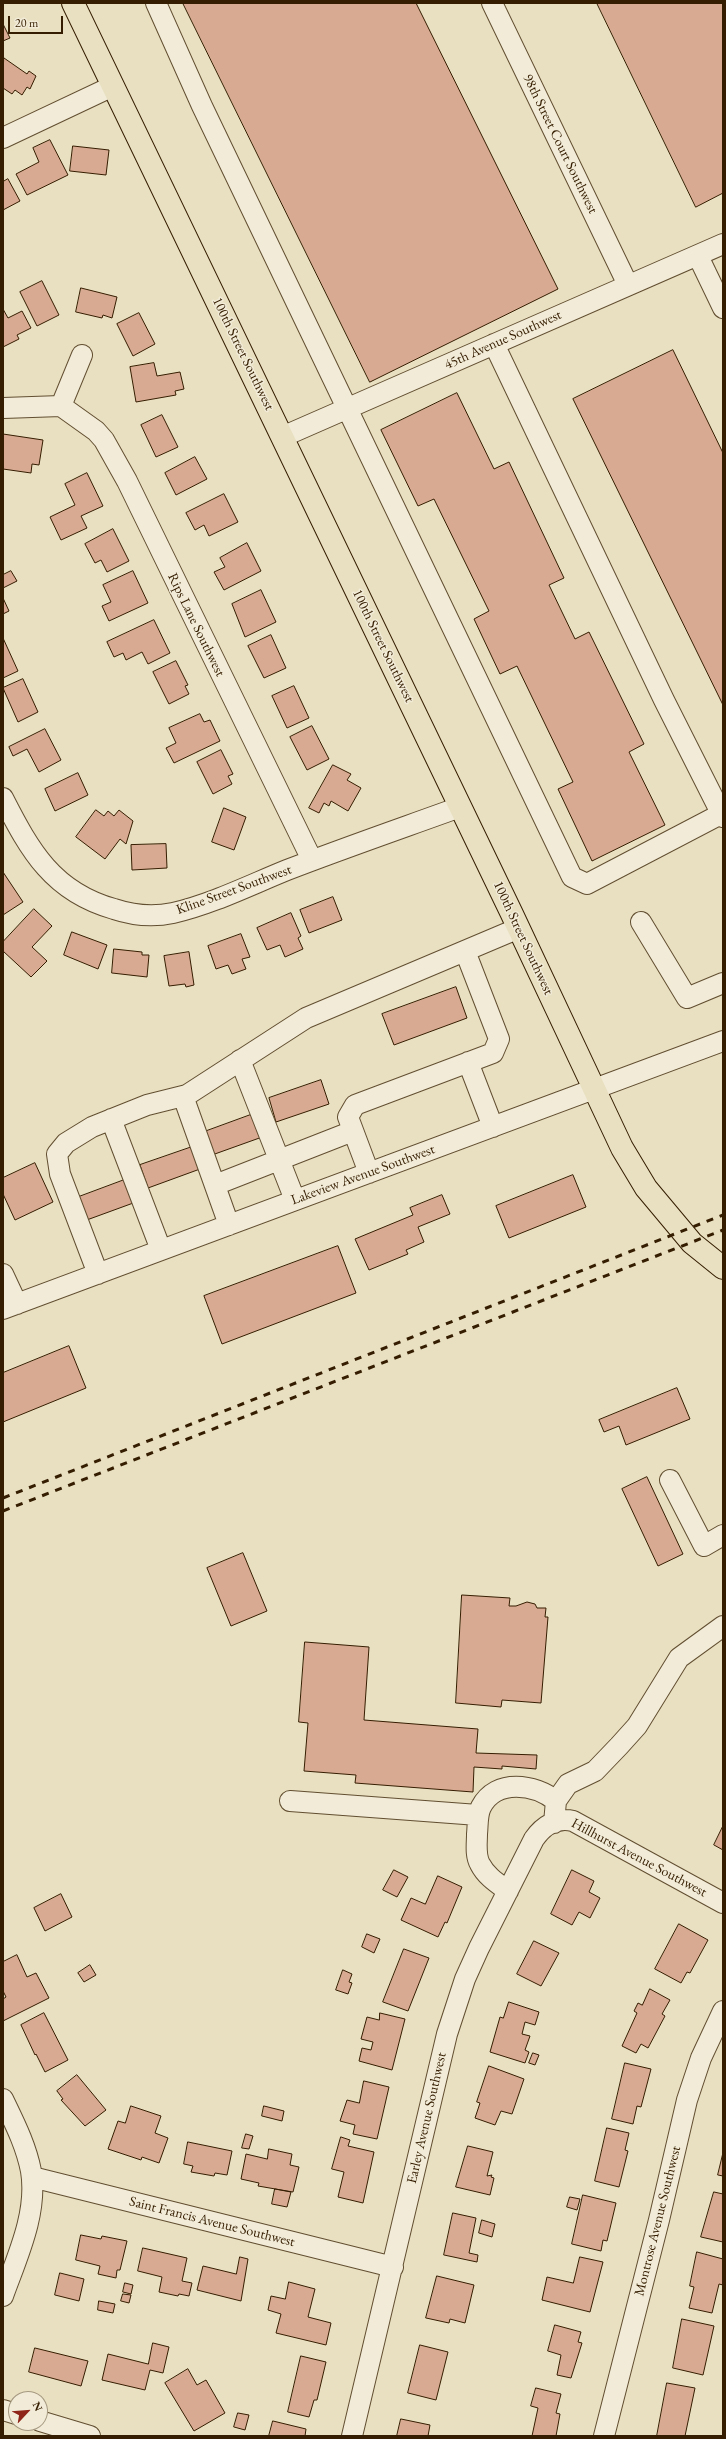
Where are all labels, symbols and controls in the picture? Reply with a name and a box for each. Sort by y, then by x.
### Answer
scale bar [10,8,65,34]
text: 20 m [15,15,38,31]
street label: 98th Street Court Southwest [519,71,601,217]
street label: 100th Street Southwest [208,295,278,413]
street label: 45th Avenue Southwest [442,307,564,373]
street label: Rips Lane Southwest [164,570,228,680]
street label: 100th Street Southwest [348,587,418,705]
street label: Kline Street Southwest [174,861,294,919]
street label: 100th Street Southwest [489,878,557,998]
street label: Lakeview Avenue Southwest [289,1141,437,1209]
street label: Hillhurst Avenue Southwest [568,1815,710,1901]
street label: Earley Avenue Southwest [404,2051,450,2185]
street label: Montrose Avenue Southwest [631,2144,685,2298]
street label: Saint Francis Avenue Southwest [127,2193,297,2251]
north arrow [8,2391,48,2431]
text: N [30,2399,46,2413]

